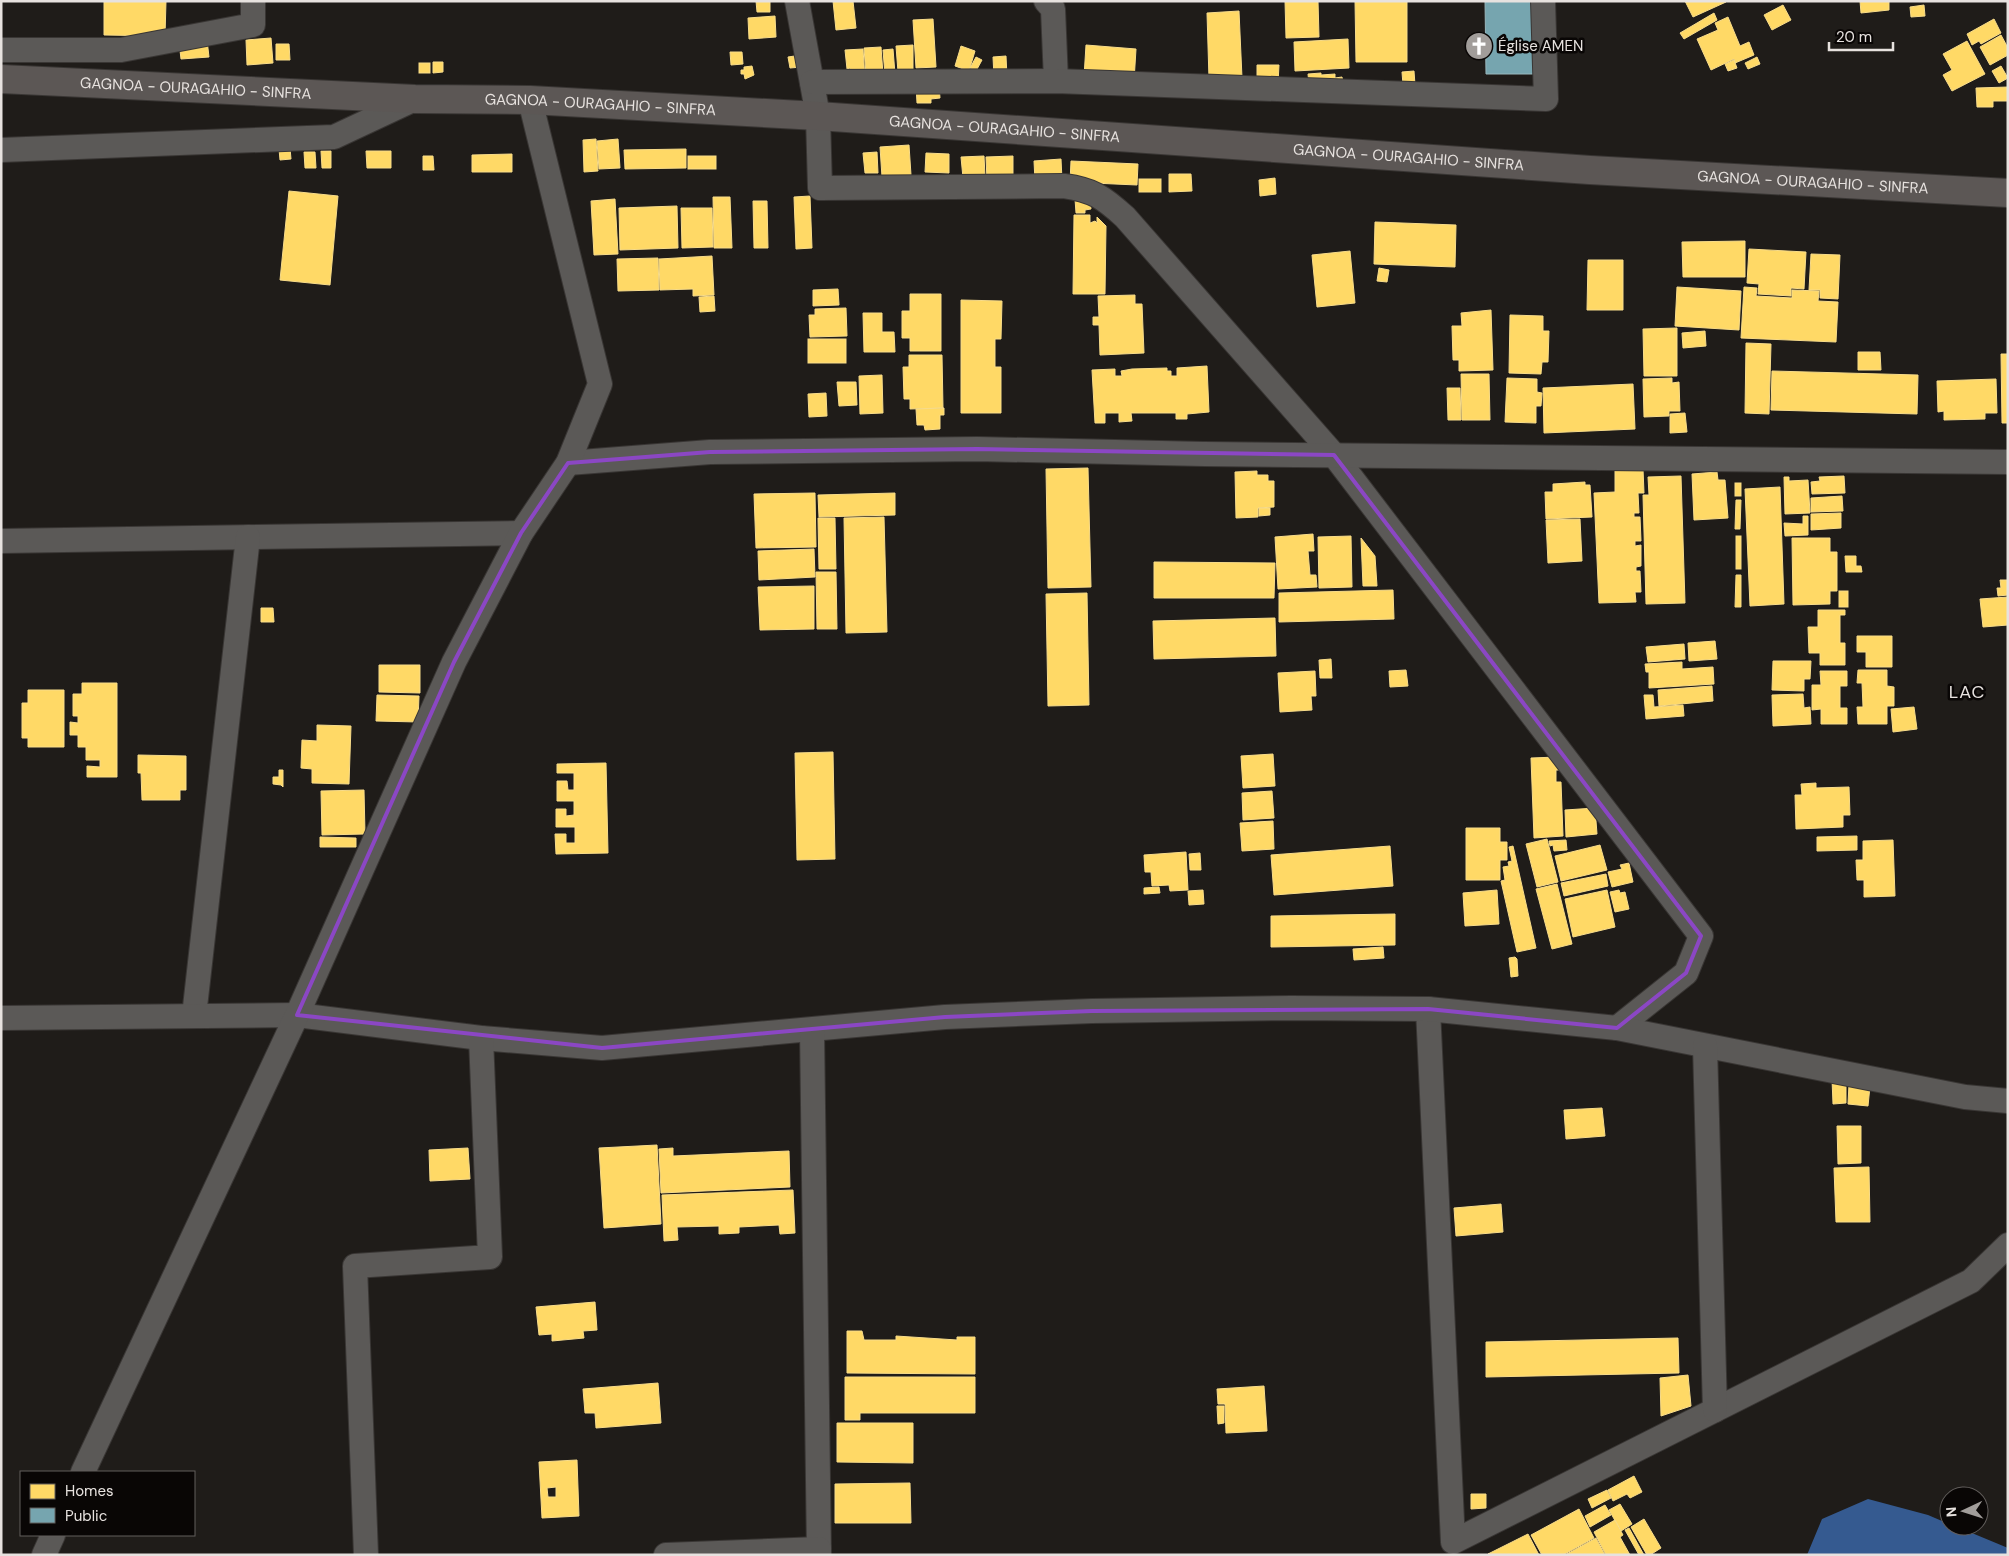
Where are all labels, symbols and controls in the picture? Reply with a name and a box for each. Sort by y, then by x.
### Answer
scale bar [1829,20,1893,52]
text: 20 m [1836,27,1872,47]
church icon: Église AMEN [1464,31,1494,61]
place label: Église AMEN [1498,36,1583,56]
street label: GAGNOA - OURAGAHIO - SINFRA [80,73,312,104]
street label: GAGNOA - OURAGAHIO - SINFRA [485,90,717,120]
street label: GAGNOA - OURAGAHIO - SINFRA [888,111,1121,147]
street label: GAGNOA - OURAGAHIO - SINFRA [1292,139,1525,175]
street label: GAGNOA - OURAGAHIO - SINFRA [1697,166,1929,199]
district label: LAC [1949,680,1985,704]
legend [20,1471,195,1536]
text: Homes [65,1481,114,1501]
north arrow [1939,1486,1989,1536]
text: Public [65,1506,107,1526]
text: N [1942,1506,1960,1518]

